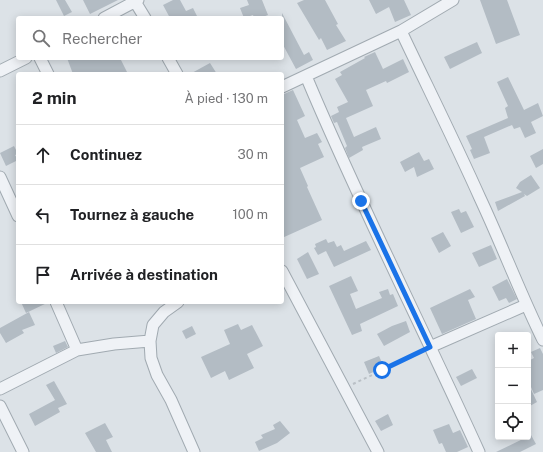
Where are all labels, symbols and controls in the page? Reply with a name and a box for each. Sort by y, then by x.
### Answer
search box [16,16,284,60]
icon: search [30,27,52,49]
text: Rechercher [62,30,142,47]
text: 2 min [32,88,77,108]
text: À pied · 130 m [185,91,268,106]
icon: ahead [32,144,54,166]
text: Continuez [70,146,142,163]
text: 30 m [238,147,268,162]
route end [352,192,370,210]
icon: left [32,204,54,226]
text: Tournez à gauche [70,206,194,223]
text: 100 m [232,207,268,222]
icon: arrive [32,264,54,286]
text: Arrivée à destination [70,266,218,283]
map controls [495,332,531,440]
button: + [495,332,531,368]
route start [373,361,391,379]
button: − [495,368,531,404]
button: locate [495,404,531,440]

